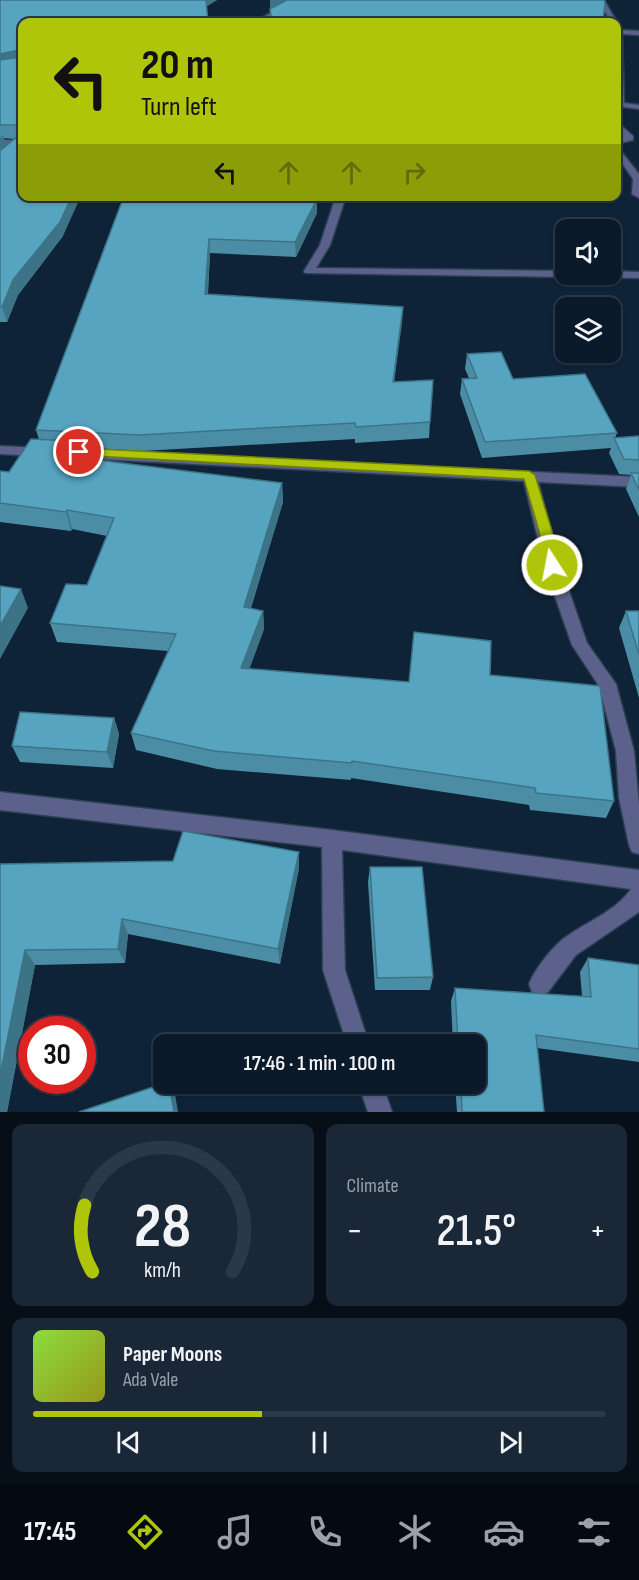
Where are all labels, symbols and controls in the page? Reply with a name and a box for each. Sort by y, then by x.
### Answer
text: 20 m [141,40,214,91]
icon: left [42,42,120,120]
text: Turn left [141,91,217,123]
icon: left [209,156,242,189]
icon: ahead [272,156,305,189]
icon: ahead [335,156,368,189]
icon: right [398,156,431,189]
map controls [555,219,621,363]
button: sound [555,219,621,285]
button: layers [555,297,621,363]
pin [53,426,104,477]
icon: arrive [62,435,95,468]
position arrow [520,533,584,597]
speed limit sign: 30 [18,1016,96,1094]
text: 17:46 · 1 min · 100 m [244,1050,395,1077]
text: Climate [347,1174,399,1198]
text: 28 [134,1190,191,1265]
text: 21.5° [436,1204,516,1259]
text: − [347,1211,363,1251]
text: + [590,1211,606,1251]
text: km/h [144,1258,181,1283]
text: Paper Moons [123,1341,222,1368]
text: Ada Vale [123,1368,178,1392]
icon: previous [112,1426,145,1459]
icon: pause [303,1426,336,1459]
icon: next [494,1426,527,1459]
icon: directions [124,1511,166,1553]
icon: music [214,1511,256,1553]
icon: phone [304,1511,346,1553]
icon: climate [394,1511,436,1553]
icon: car [483,1511,525,1553]
icon: filters [573,1511,615,1553]
text: 17:45 [24,1516,76,1548]

